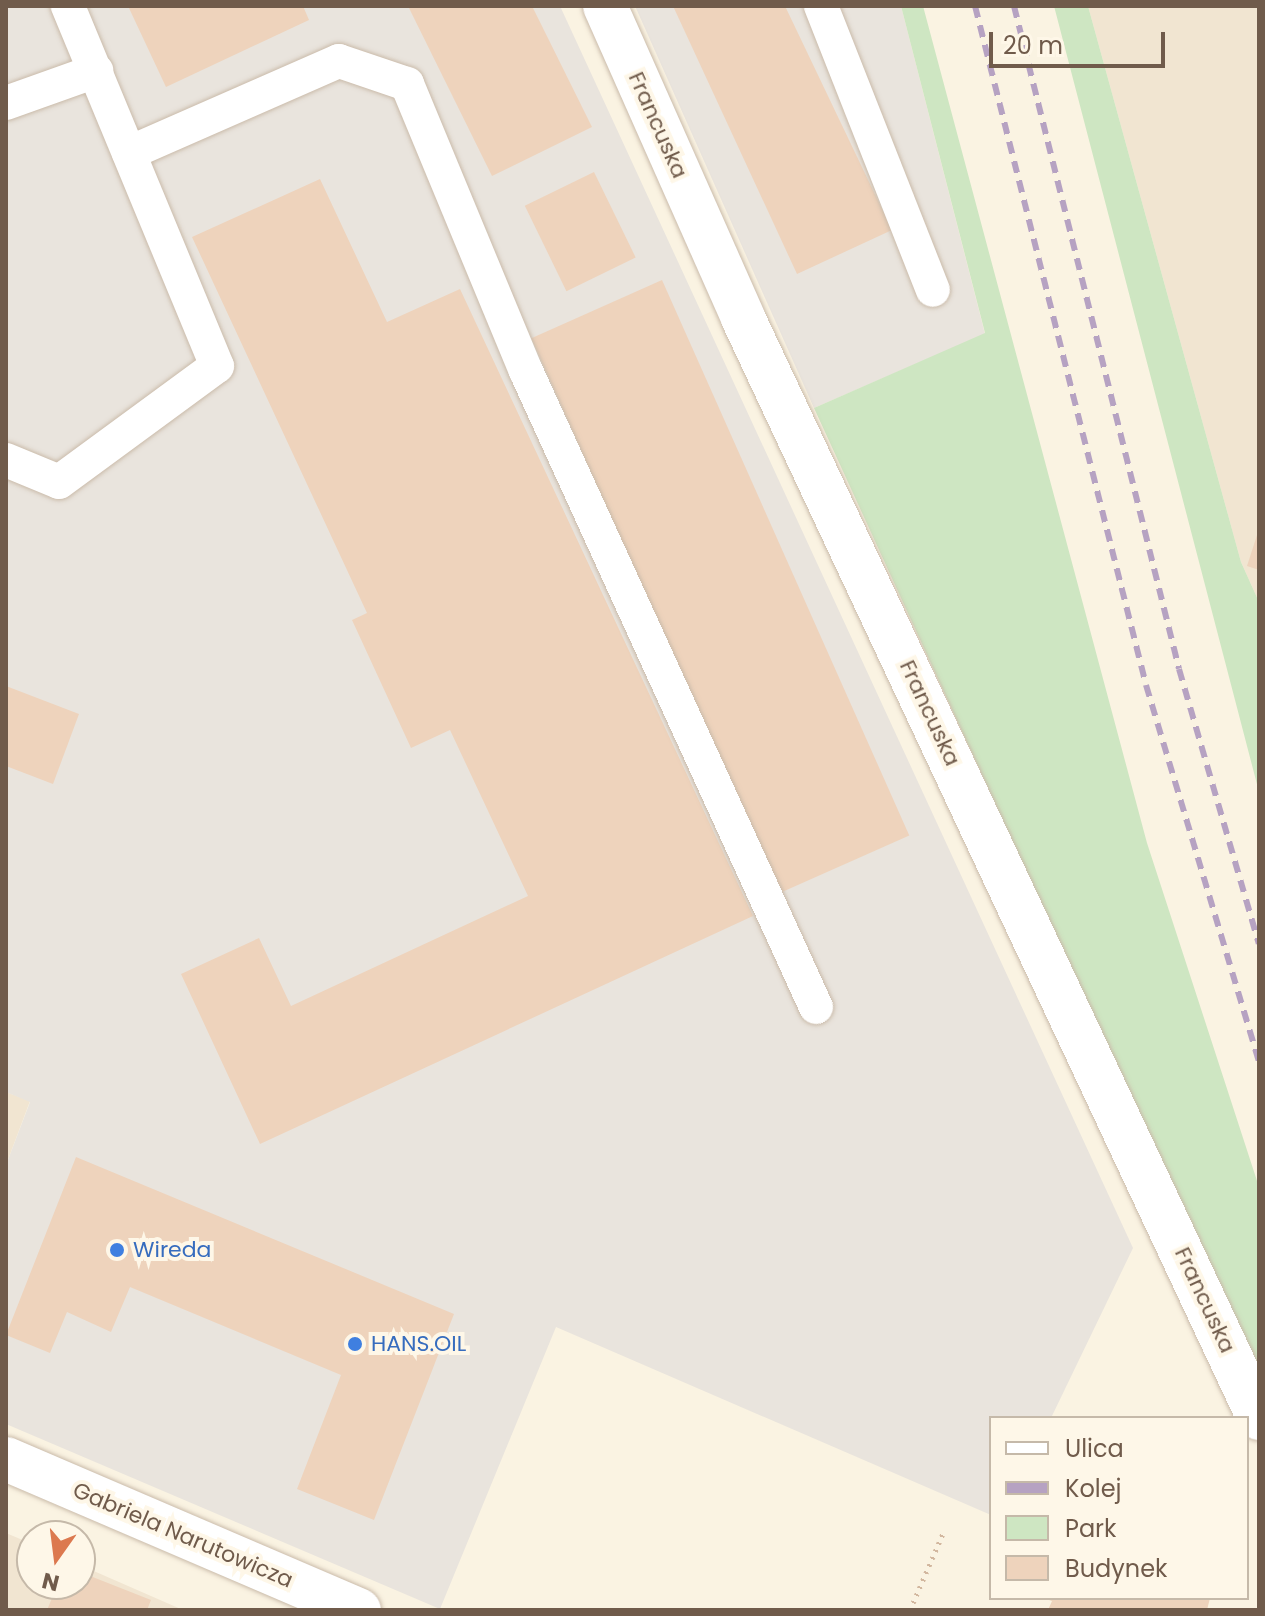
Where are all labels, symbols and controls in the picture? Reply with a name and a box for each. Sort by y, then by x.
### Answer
scale bar [993,16,1169,66]
text: 20 m [1003,29,1063,62]
street label: Francuska [623,68,693,182]
street label: Francuska [894,656,966,770]
place label: Wireda [133,1237,211,1263]
marker: Wireda [108,1241,126,1259]
street label: Francuska [1169,1243,1241,1357]
place label: HANS.OIL [371,1331,466,1357]
marker: HANS.OIL [346,1335,364,1353]
legend [989,1416,1249,1600]
text: Ulica [1065,1432,1124,1465]
text: Kolej [1065,1472,1121,1505]
street label: Gabriela Narutowicza [69,1477,297,1593]
text: Park [1065,1512,1116,1545]
north arrow [16,1520,96,1600]
text: Budynek [1065,1552,1167,1585]
text: N [39,1565,62,1599]

